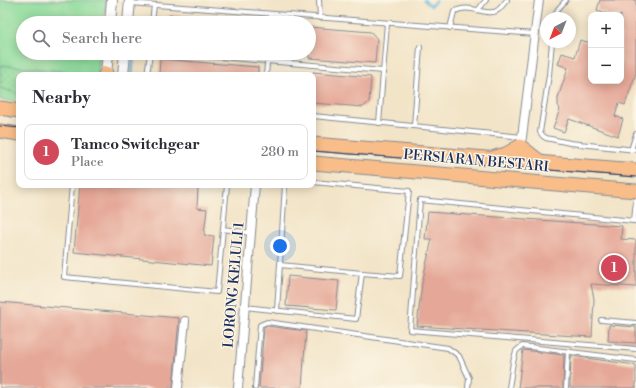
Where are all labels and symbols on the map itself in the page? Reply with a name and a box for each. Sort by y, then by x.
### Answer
north arrow [540,12,576,48]
street label: PERSIARAN BESTARI [403,146,550,176]
street label: LORONG KELULI 1 [220,221,248,349]
your location [270,236,290,256]
pin: 1 [601,253,627,283]

